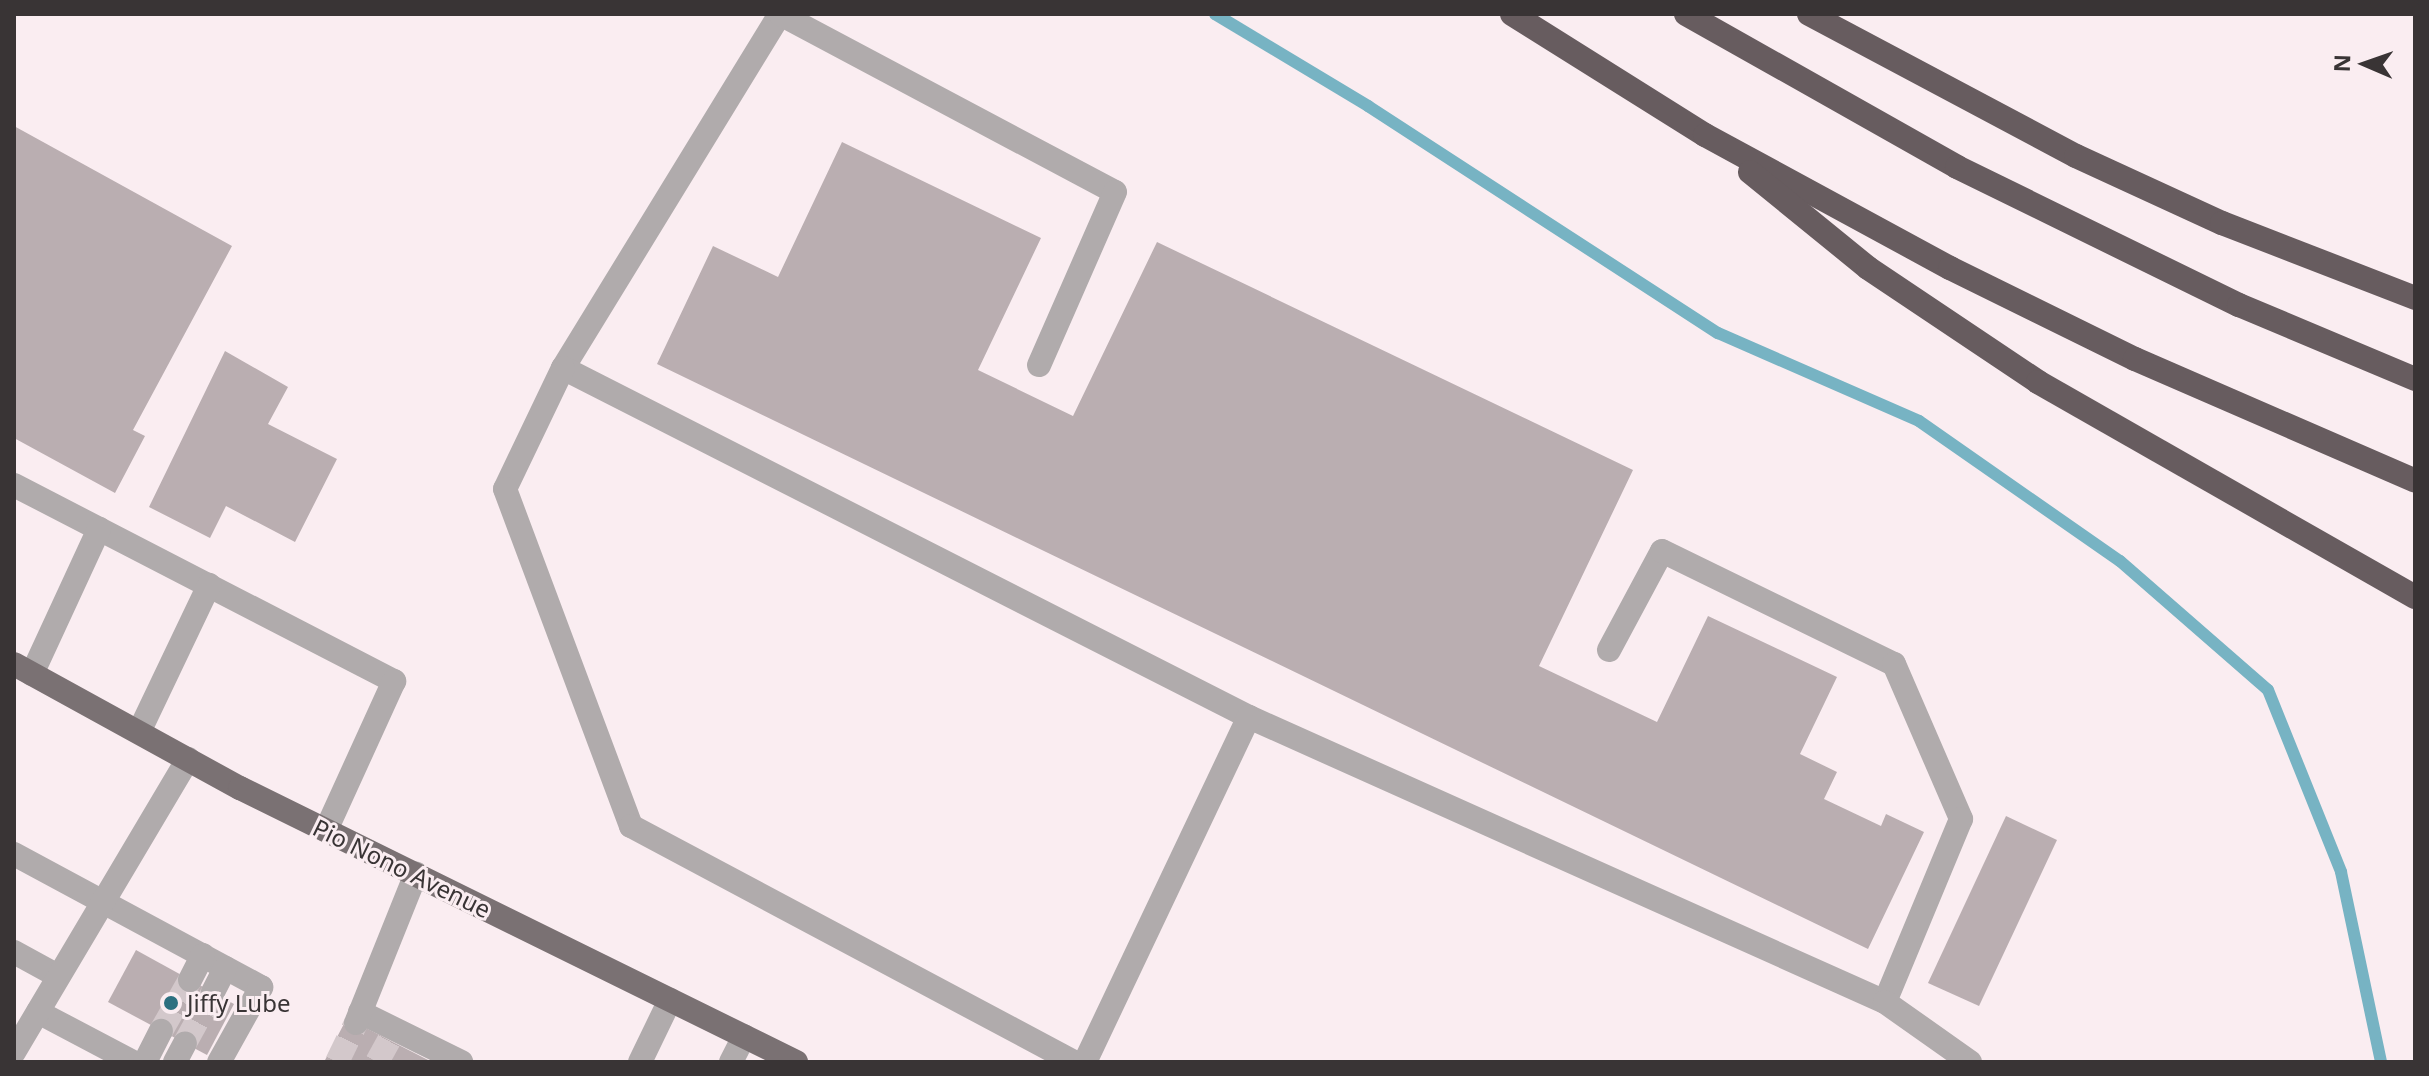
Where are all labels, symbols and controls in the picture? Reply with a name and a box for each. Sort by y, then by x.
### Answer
north arrow [2325,24,2405,104]
text: N [2326,54,2356,73]
street label: Pio Nono Avenue [308,813,496,923]
place label: Jiffy Lube [187,989,290,1017]
marker: Jiffy Lube [162,994,180,1012]

